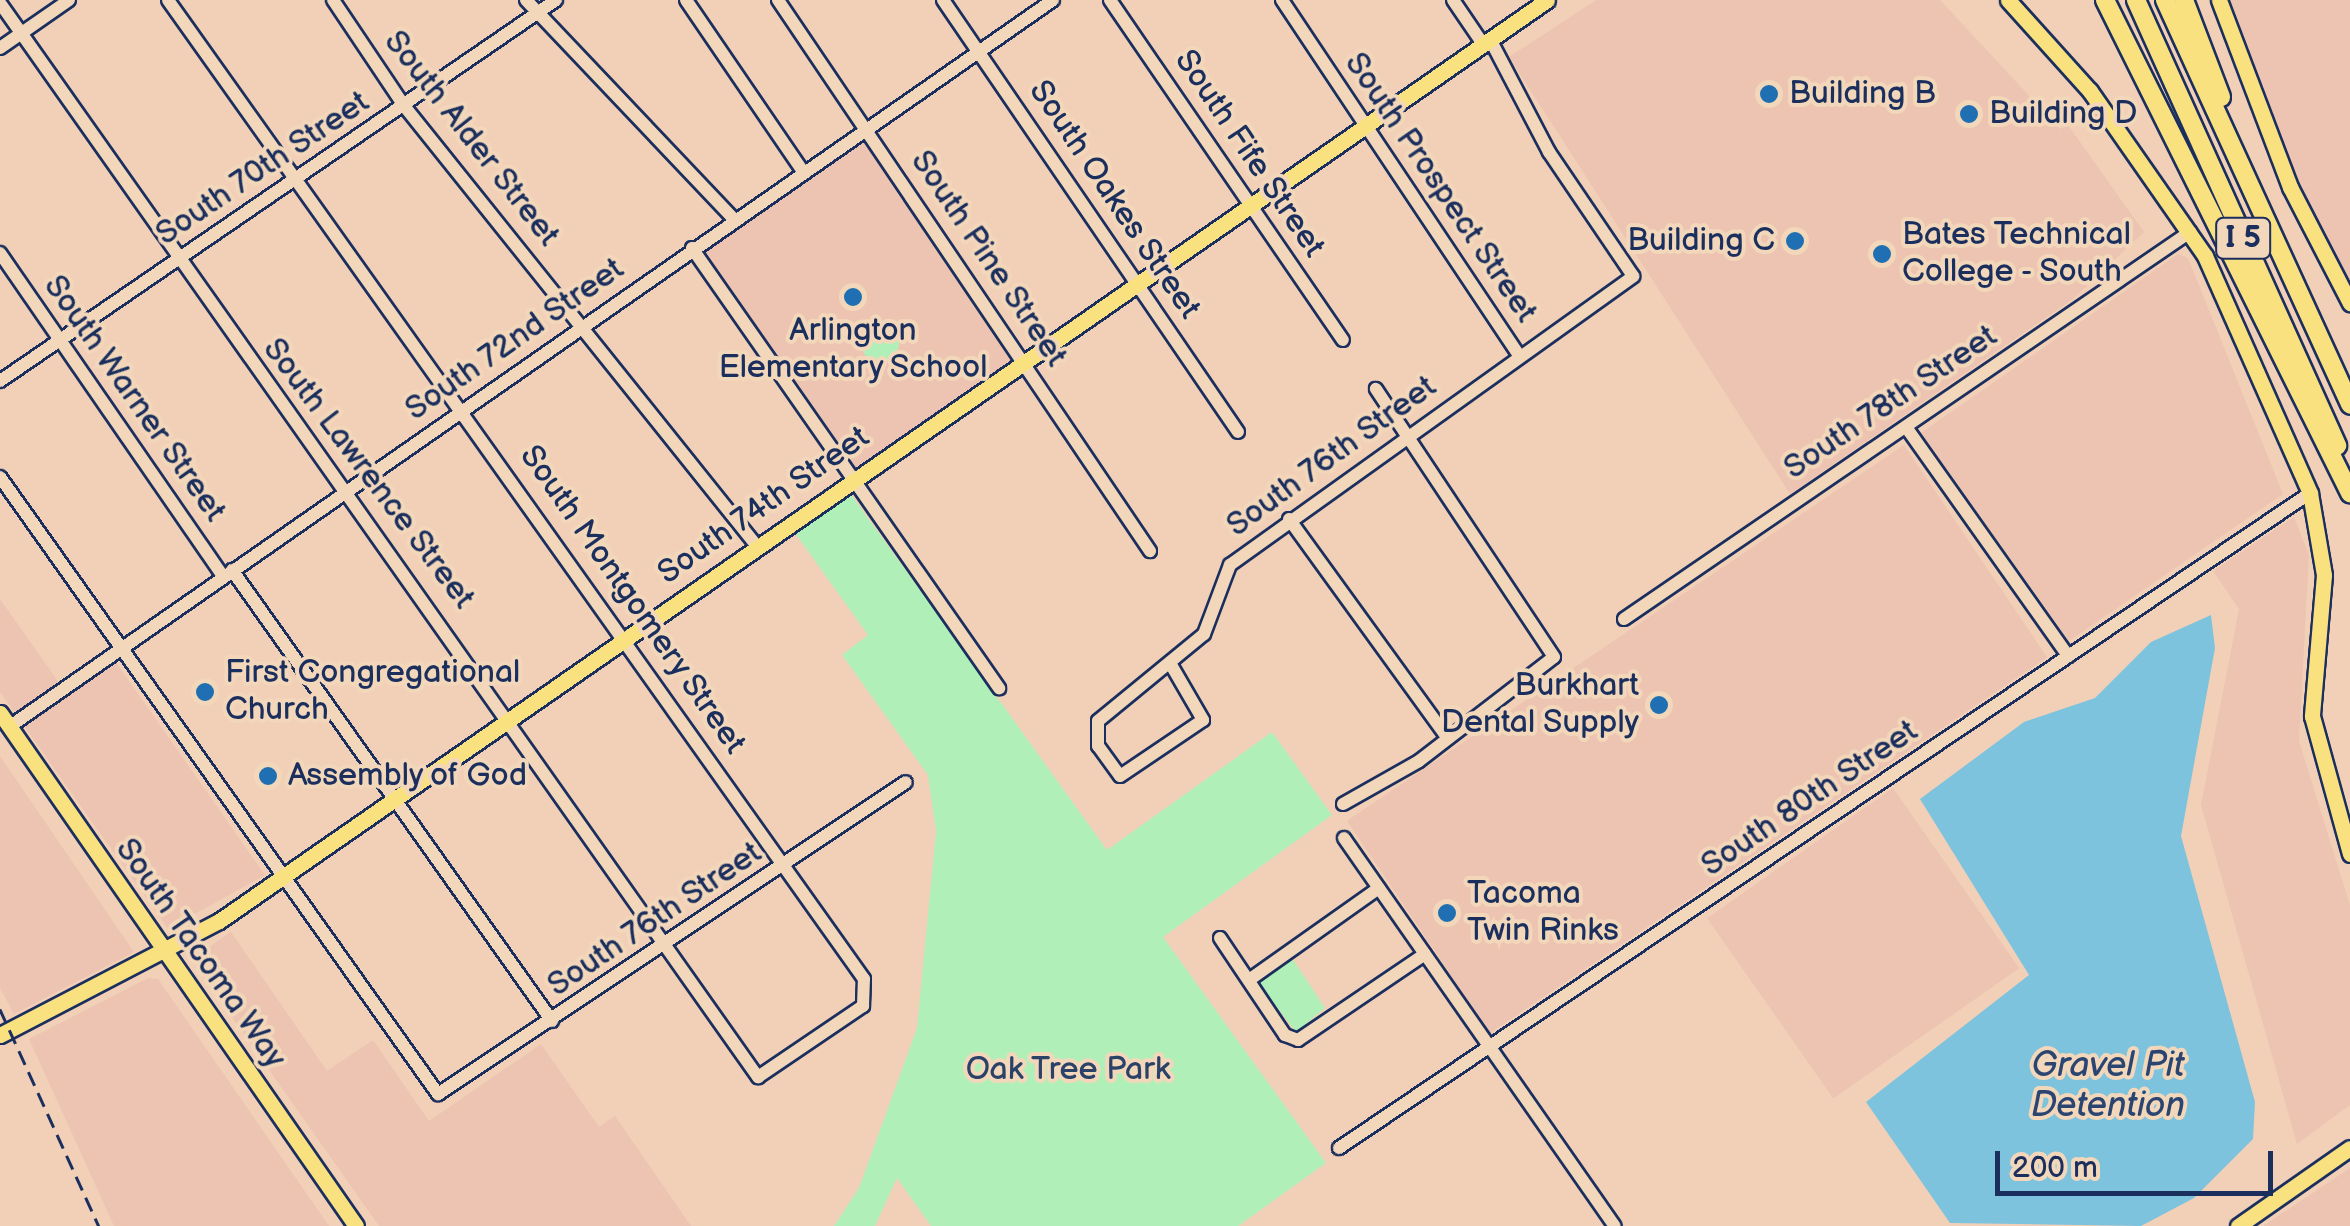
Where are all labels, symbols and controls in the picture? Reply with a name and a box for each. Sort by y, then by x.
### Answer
street label: South Alder Street [375,24,567,254]
street label: South Fife Street [1165,43,1333,265]
street label: South Prospect Street [1335,46,1545,330]
street label: South Oakes Street [1020,73,1208,327]
place label: Building B [1789,75,1936,113]
street label: South 70th Street [149,83,377,255]
marker: Building B [1758,83,1780,105]
place label: Building D [1989,95,2137,133]
marker: Building D [1958,103,1980,125]
street label: South Pine Street [902,144,1074,374]
road number: I 5 [2213,213,2273,263]
place label: Bates Technical College - South [1902,217,2132,292]
place label: Building C [1627,222,1775,260]
marker: Building C [1784,230,1806,252]
marker: Bates Technical College - South [1871,243,1893,265]
street label: South 72nd Street [398,250,632,430]
street label: South Warner Street [34,268,234,530]
marker: Arlington Elementary School [842,286,864,308]
place label: Arlington Elementary School [717,313,989,388]
street label: South 78th Street [1777,317,2005,489]
street label: South Lawrence Street [254,331,482,617]
street label: South 76th Street [1219,368,1445,546]
street label: South 74th Street [650,418,878,594]
street label: South Montgomery Street [510,437,754,763]
place label: First Congregational Church [225,655,520,730]
place label: Burkhart Dental Supply [1440,668,1639,743]
marker: First Congregational Church [194,681,216,703]
marker: Burkhart Dental Supply [1648,694,1670,716]
street label: South 80th Street [1695,712,1925,886]
place label: Assembly of God [288,757,529,795]
marker: Assembly of God [257,765,279,787]
street label: South Tacoma Way [106,831,294,1077]
street label: South 76th Street [540,834,770,1006]
place label: Tacoma Twin Rinks [1467,876,1619,951]
marker: Tacoma Twin Rinks [1436,902,1458,924]
water label: Gravel Pit Detention [2031,1045,2185,1127]
park label: Oak Tree Park [965,1051,1171,1089]
scale bar [2000,1131,2278,1193]
text: 200 m [2012,1150,2098,1186]

